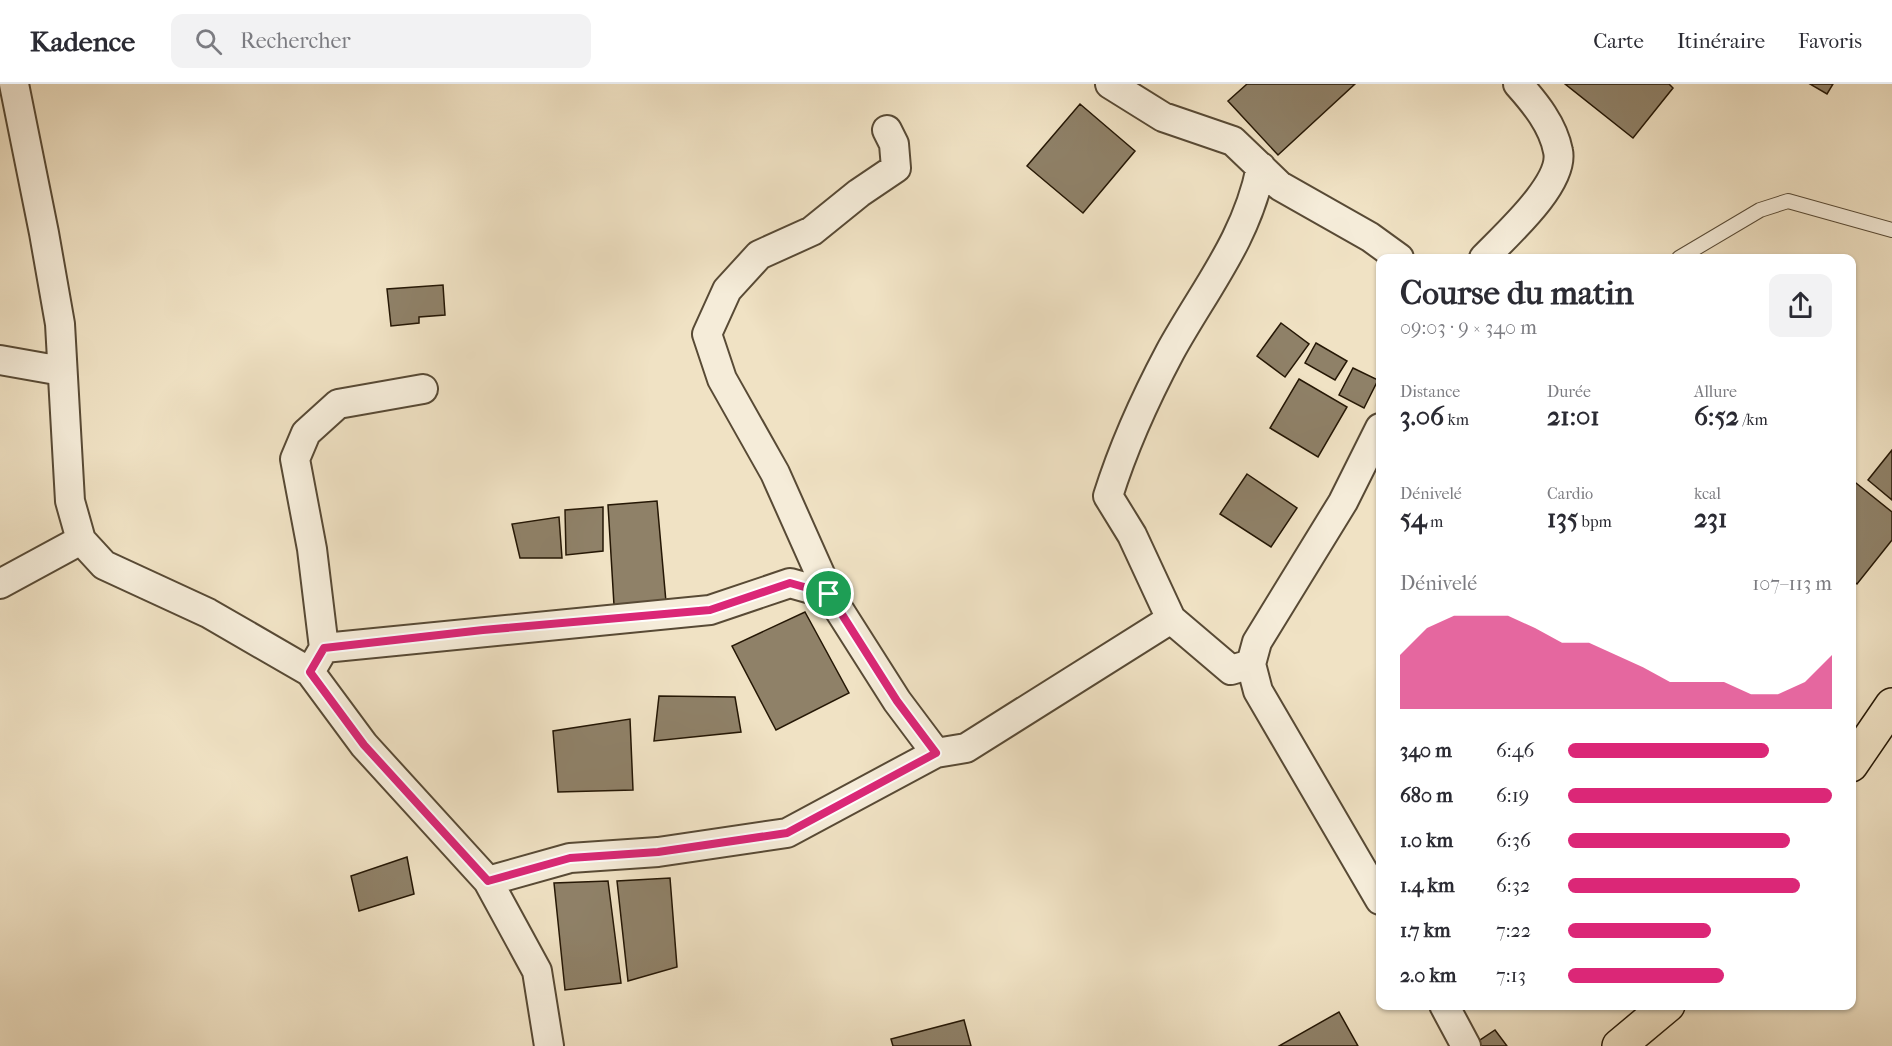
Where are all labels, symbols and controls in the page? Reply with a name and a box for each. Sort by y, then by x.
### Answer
search box [171,14,591,68]
text: Kadence [30,25,135,58]
icon: search [192,25,225,58]
text: Rechercher [240,28,351,54]
text: Carte [1593,29,1644,53]
text: Itinéraire [1677,29,1765,53]
text: Favoris [1798,29,1862,53]
text: Course du matin [1400,274,1634,313]
button: share [1769,274,1832,337]
text: 09:03 · 9 × 340 m [1400,316,1537,339]
text: Distance [1400,382,1460,401]
text: Durée [1547,382,1591,401]
text: Allure [1694,382,1737,401]
text: 3.06 [1400,401,1444,432]
text: 21:01 [1547,401,1599,432]
text: 6:52 [1694,401,1739,432]
text: km [1444,410,1469,429]
text: /km [1739,410,1768,429]
text: Dénivelé [1400,484,1462,503]
text: Cardio [1547,484,1593,503]
text: kcal [1694,484,1721,503]
text: 54 [1400,503,1427,534]
text: 135 [1547,503,1578,534]
text: 231 [1694,503,1727,534]
text: m [1427,512,1443,531]
text: bpm [1578,512,1612,531]
pin [803,568,854,619]
text: Dénivelé [1400,572,1477,595]
text: 107–113 m [1752,572,1832,595]
icon: arrive [812,577,845,610]
text: 340 m [1400,739,1452,762]
text: 6:46 [1496,739,1534,762]
text: 680 m [1400,784,1453,807]
text: 6:19 [1496,784,1529,807]
text: 1.0 km [1400,829,1453,852]
text: 6:36 [1496,829,1531,852]
text: 1.4 km [1400,874,1455,897]
text: 6:32 [1496,874,1530,897]
text: 1.7 km [1400,919,1451,942]
text: 7:22 [1496,919,1531,942]
text: 2.0 km [1400,964,1456,987]
text: 7:13 [1496,964,1526,987]

